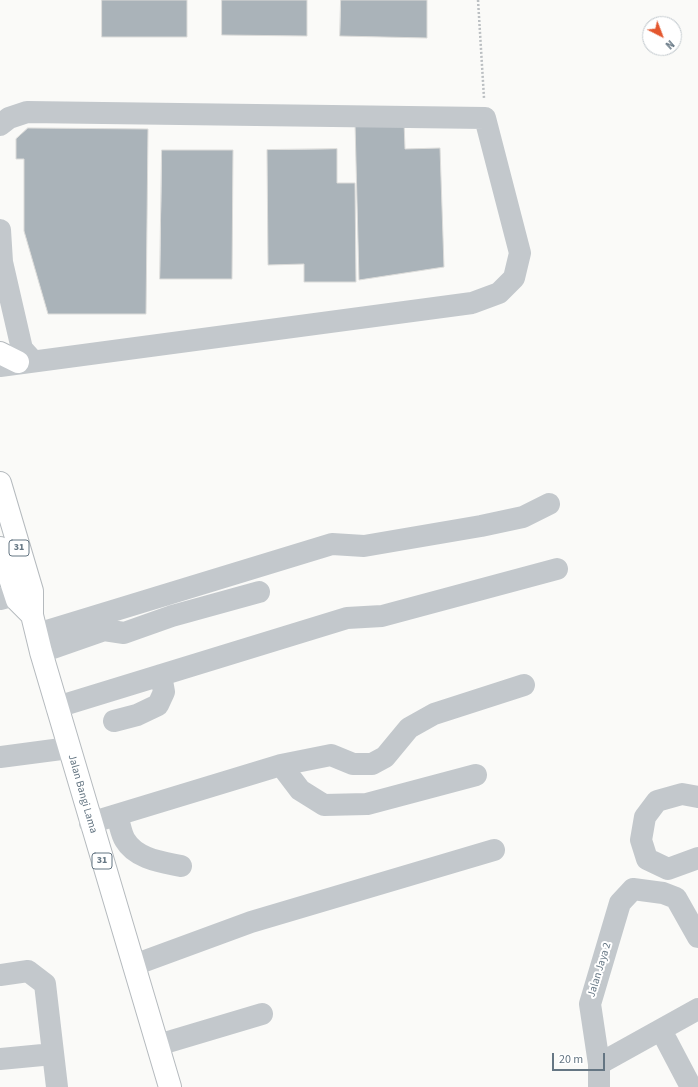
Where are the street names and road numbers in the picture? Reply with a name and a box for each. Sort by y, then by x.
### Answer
road number: 31 [9,540,29,556]
street label: Jalan Bangi Lama [64,753,100,835]
road number: 31 [92,853,112,869]
street label: Jalan Jaya 2 [585,941,615,999]

